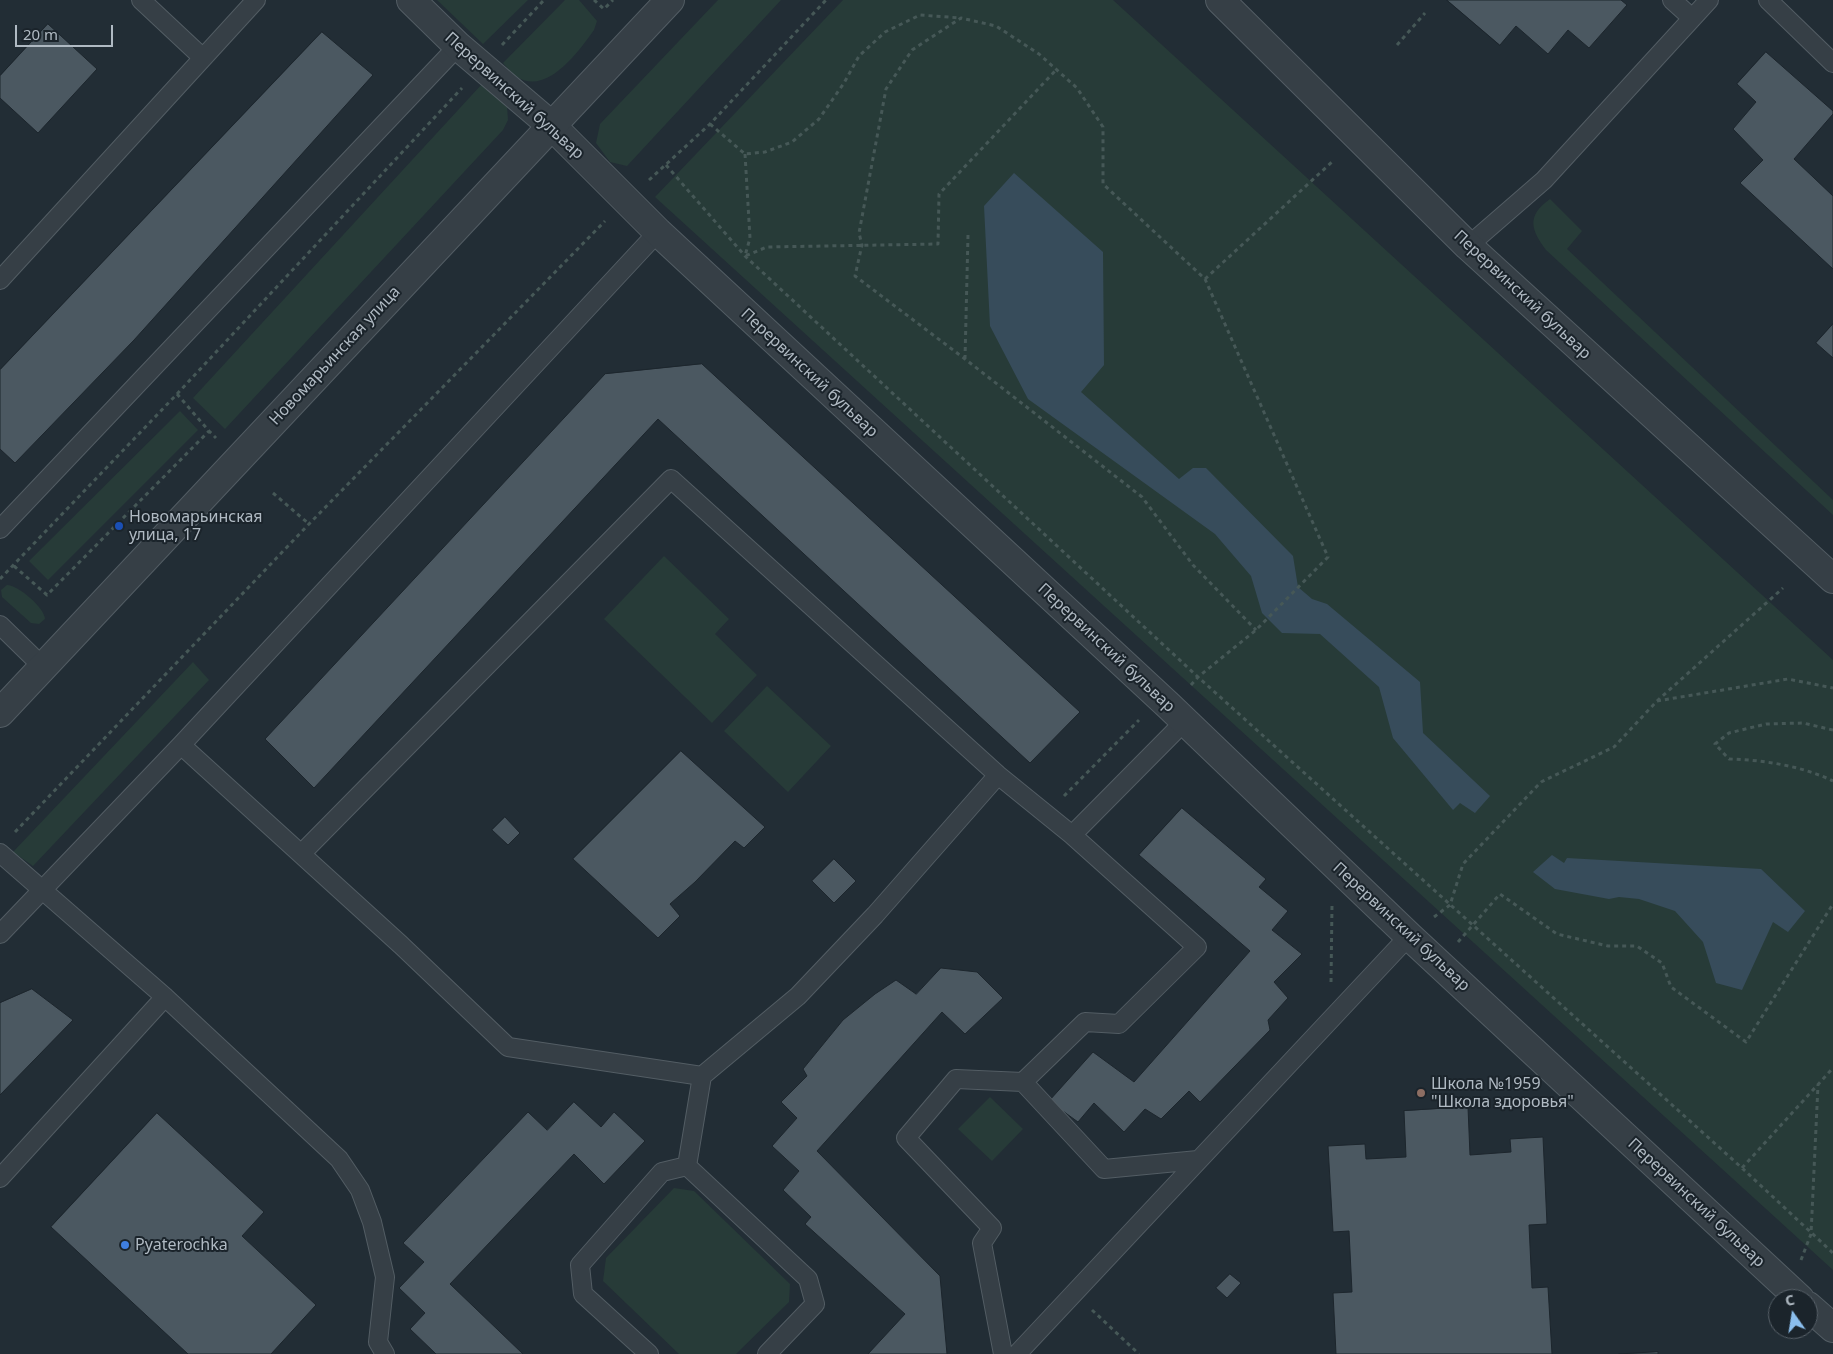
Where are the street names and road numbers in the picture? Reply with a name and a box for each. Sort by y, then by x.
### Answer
street label: Перервинский бульвар [441,29,587,163]
street label: Перервинский бульвар [1450,227,1594,363]
street label: Новомарьинская улица [266,283,404,429]
street label: Перервинский бульвар [737,305,881,441]
street label: Перервинский бульвар [1034,580,1178,716]
street label: Перервинский бульвар [1329,859,1473,995]
street label: Перервинский бульвар [1624,1135,1768,1271]

